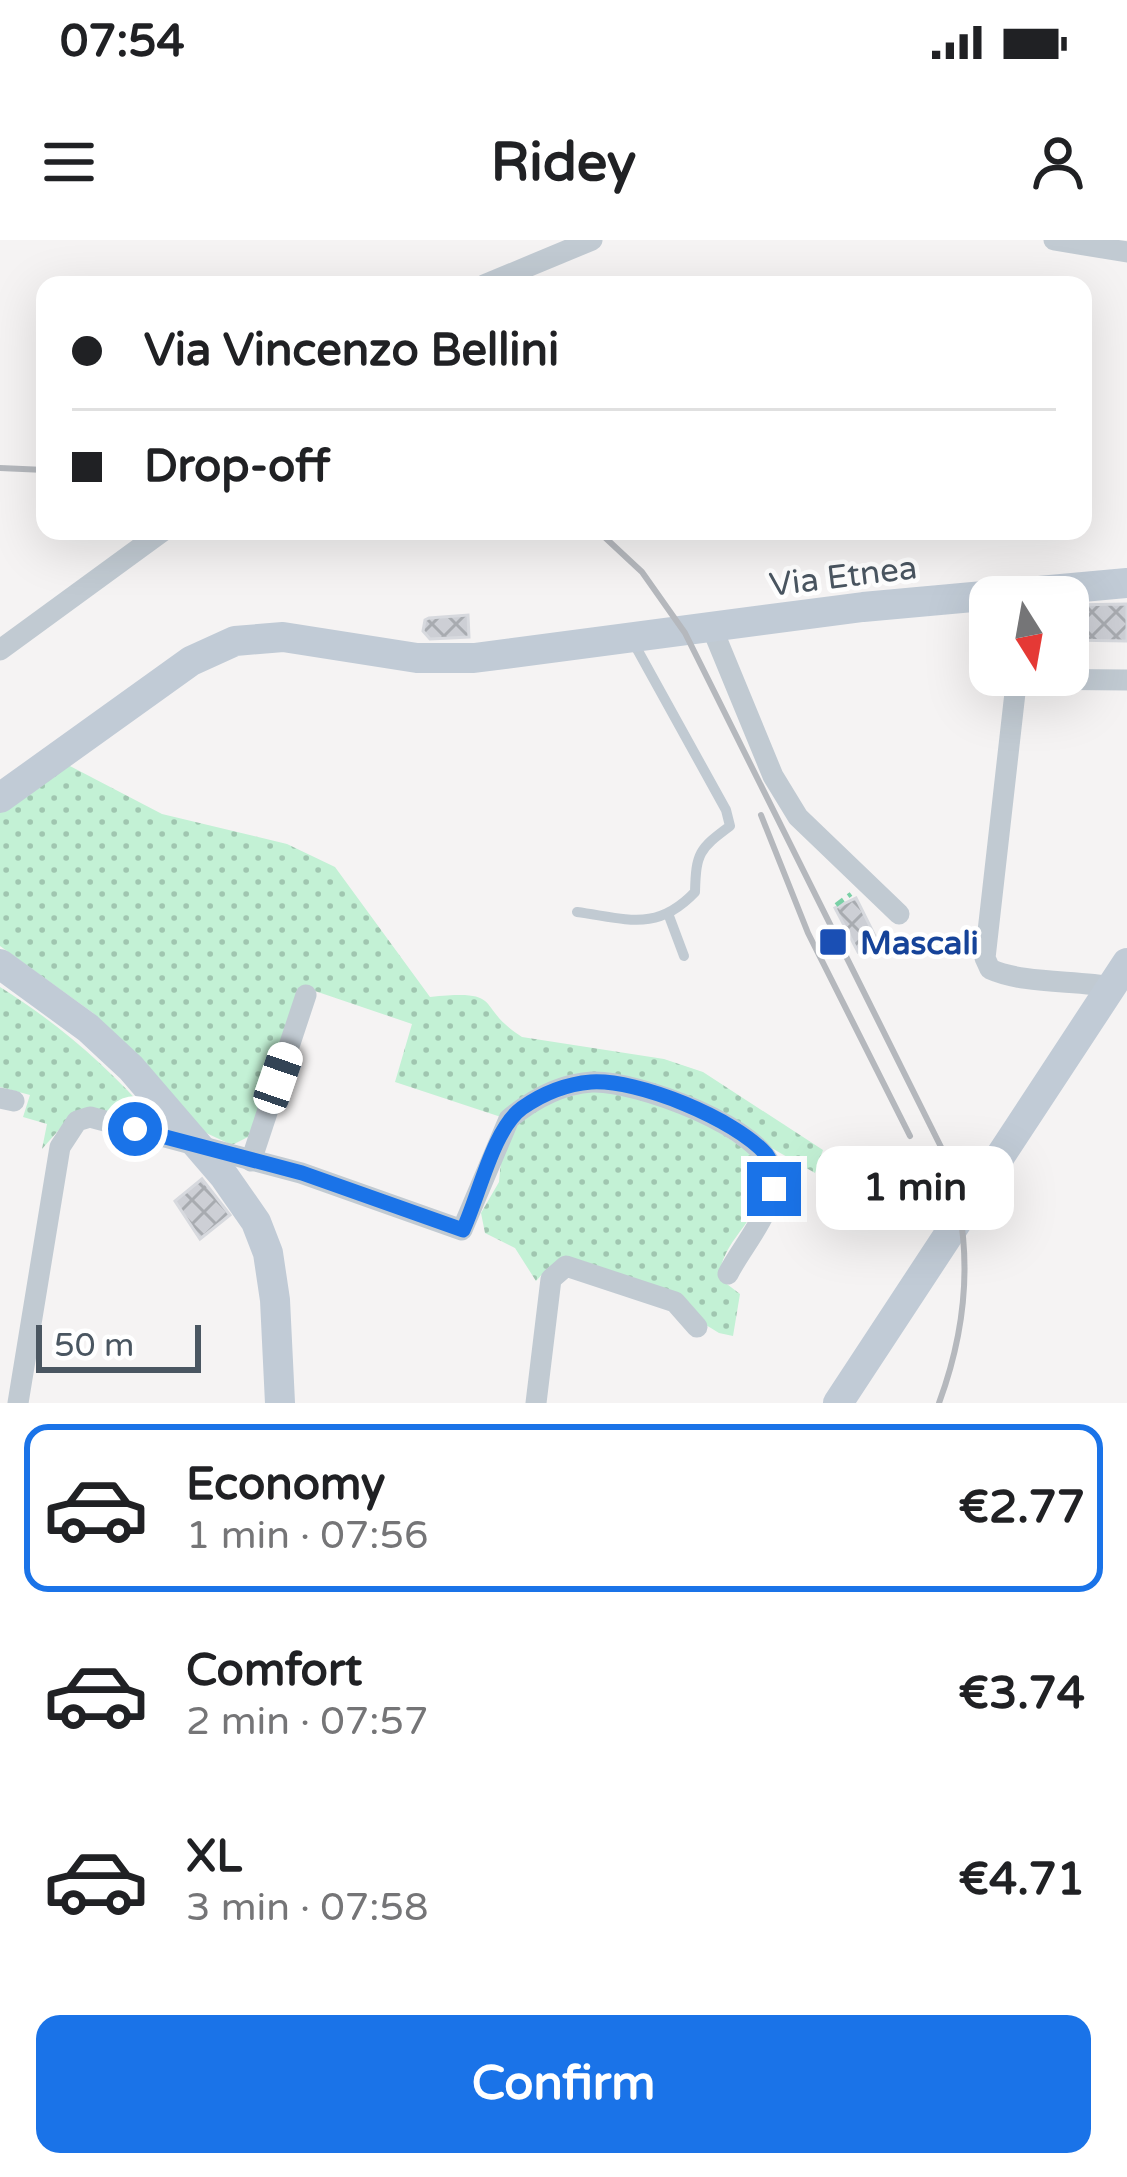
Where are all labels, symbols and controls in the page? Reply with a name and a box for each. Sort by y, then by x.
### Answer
text: 07:54 [60,15,185,69]
icon: menu [36,129,102,195]
icon: person [1025,129,1091,195]
text: Ridey [491,130,636,195]
text: Via Vincenzo Bellini [144,324,559,378]
text: Drop-off [144,440,330,494]
street label: Via Etnea [767,548,919,605]
north arrow [969,576,1089,696]
map controls [969,576,1089,696]
place label: Mascali [860,924,979,963]
marker: Mascali [817,926,849,958]
car [249,1038,307,1118]
route start [108,1102,162,1156]
callout: 1 min [816,1147,1014,1231]
route end [747,1162,801,1216]
text: 1 min [863,1164,967,1211]
scale bar [36,1319,201,1372]
text: 50 m [54,1326,134,1365]
icon: car [42,1454,150,1562]
text: Economy [186,1458,385,1512]
text: €2.77 [958,1481,1085,1535]
text: 1 min · 07:56 [186,1512,428,1559]
icon: car [42,1640,150,1748]
text: Comfort [186,1644,362,1698]
text: €3.74 [958,1667,1085,1721]
text: 2 min · 07:57 [186,1698,428,1745]
icon: car [42,1826,150,1934]
text: XL [186,1830,242,1884]
text: €4.71 [958,1853,1085,1907]
text: 3 min · 07:58 [186,1884,428,1931]
button: Confirm [36,2015,1091,2153]

